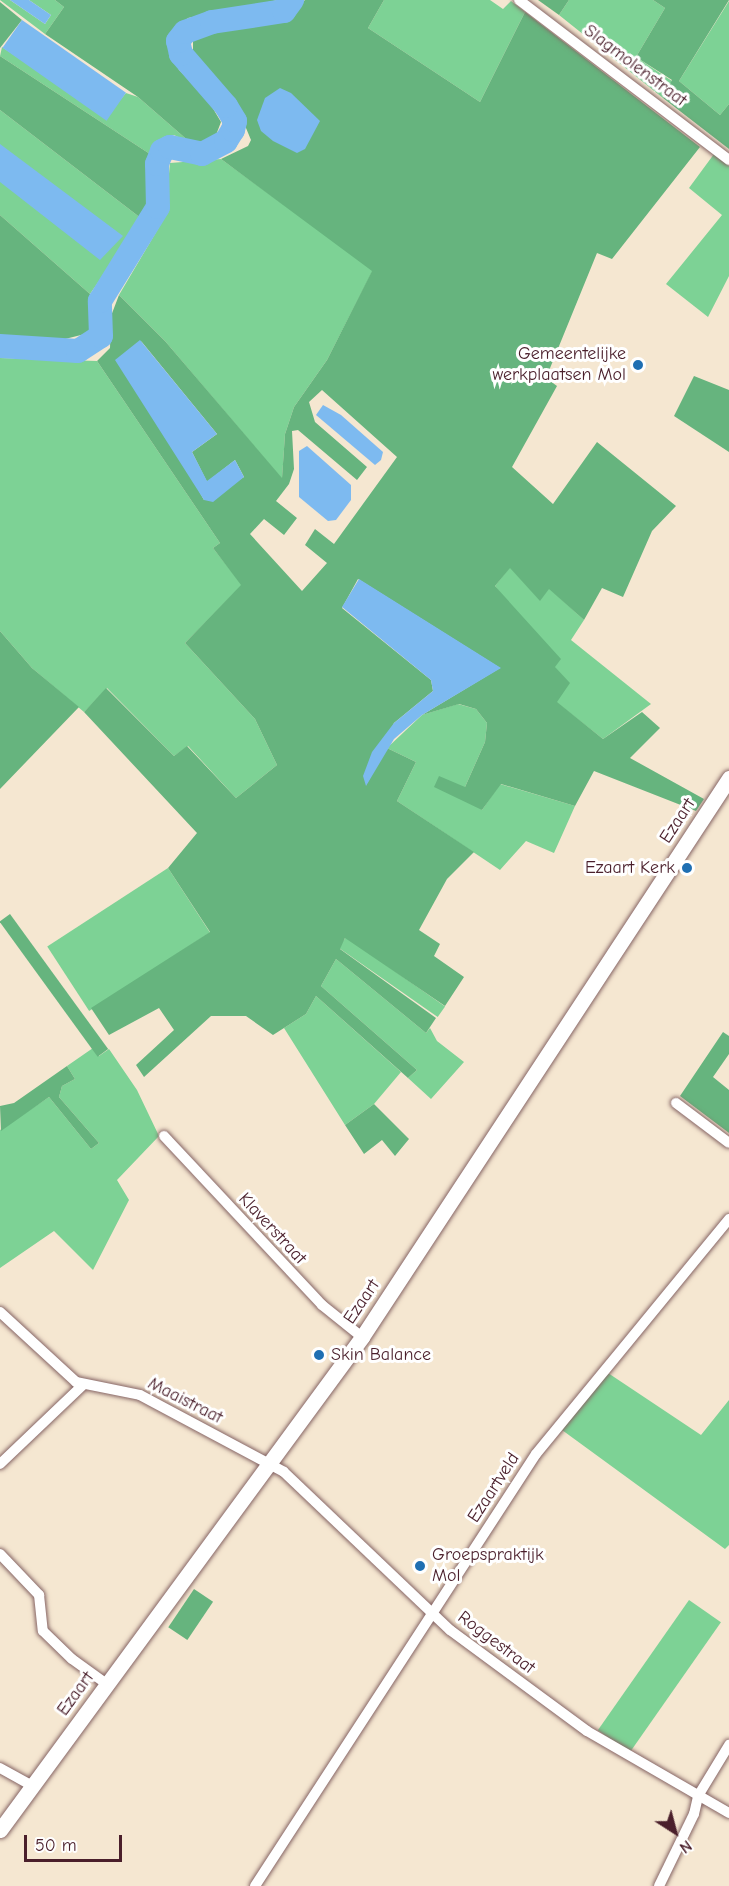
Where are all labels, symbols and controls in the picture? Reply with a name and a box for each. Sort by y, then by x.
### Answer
street label: Slagmolenstraat [579,20,691,112]
place label: Gemeentelijke werkplaatsen Mol [492,344,626,386]
marker: Gemeentelijke werkplaatsen Mol [631,358,645,372]
street label: Ezaart [656,795,700,847]
place label: Ezaart Kerk [585,857,675,879]
marker: Ezaart Kerk [680,861,694,875]
street label: Klaverstraat [233,1189,311,1269]
street label: Ezaart [339,1276,385,1328]
place label: Skin Balance [331,1344,431,1366]
marker: Skin Balance [312,1348,326,1362]
street label: Maaistraat [144,1373,226,1429]
street label: Ezaartveld [463,1449,525,1527]
place label: Groepspraktijk Mol [432,1545,544,1588]
marker: Groepspraktijk Mol [413,1559,427,1573]
street label: Roggestraat [453,1607,539,1679]
street label: Ezaart [53,1668,99,1720]
north arrow [645,1802,705,1862]
scale bar [27,1823,124,1861]
text: 50 m [35,1835,77,1856]
text: N [676,1836,695,1857]

